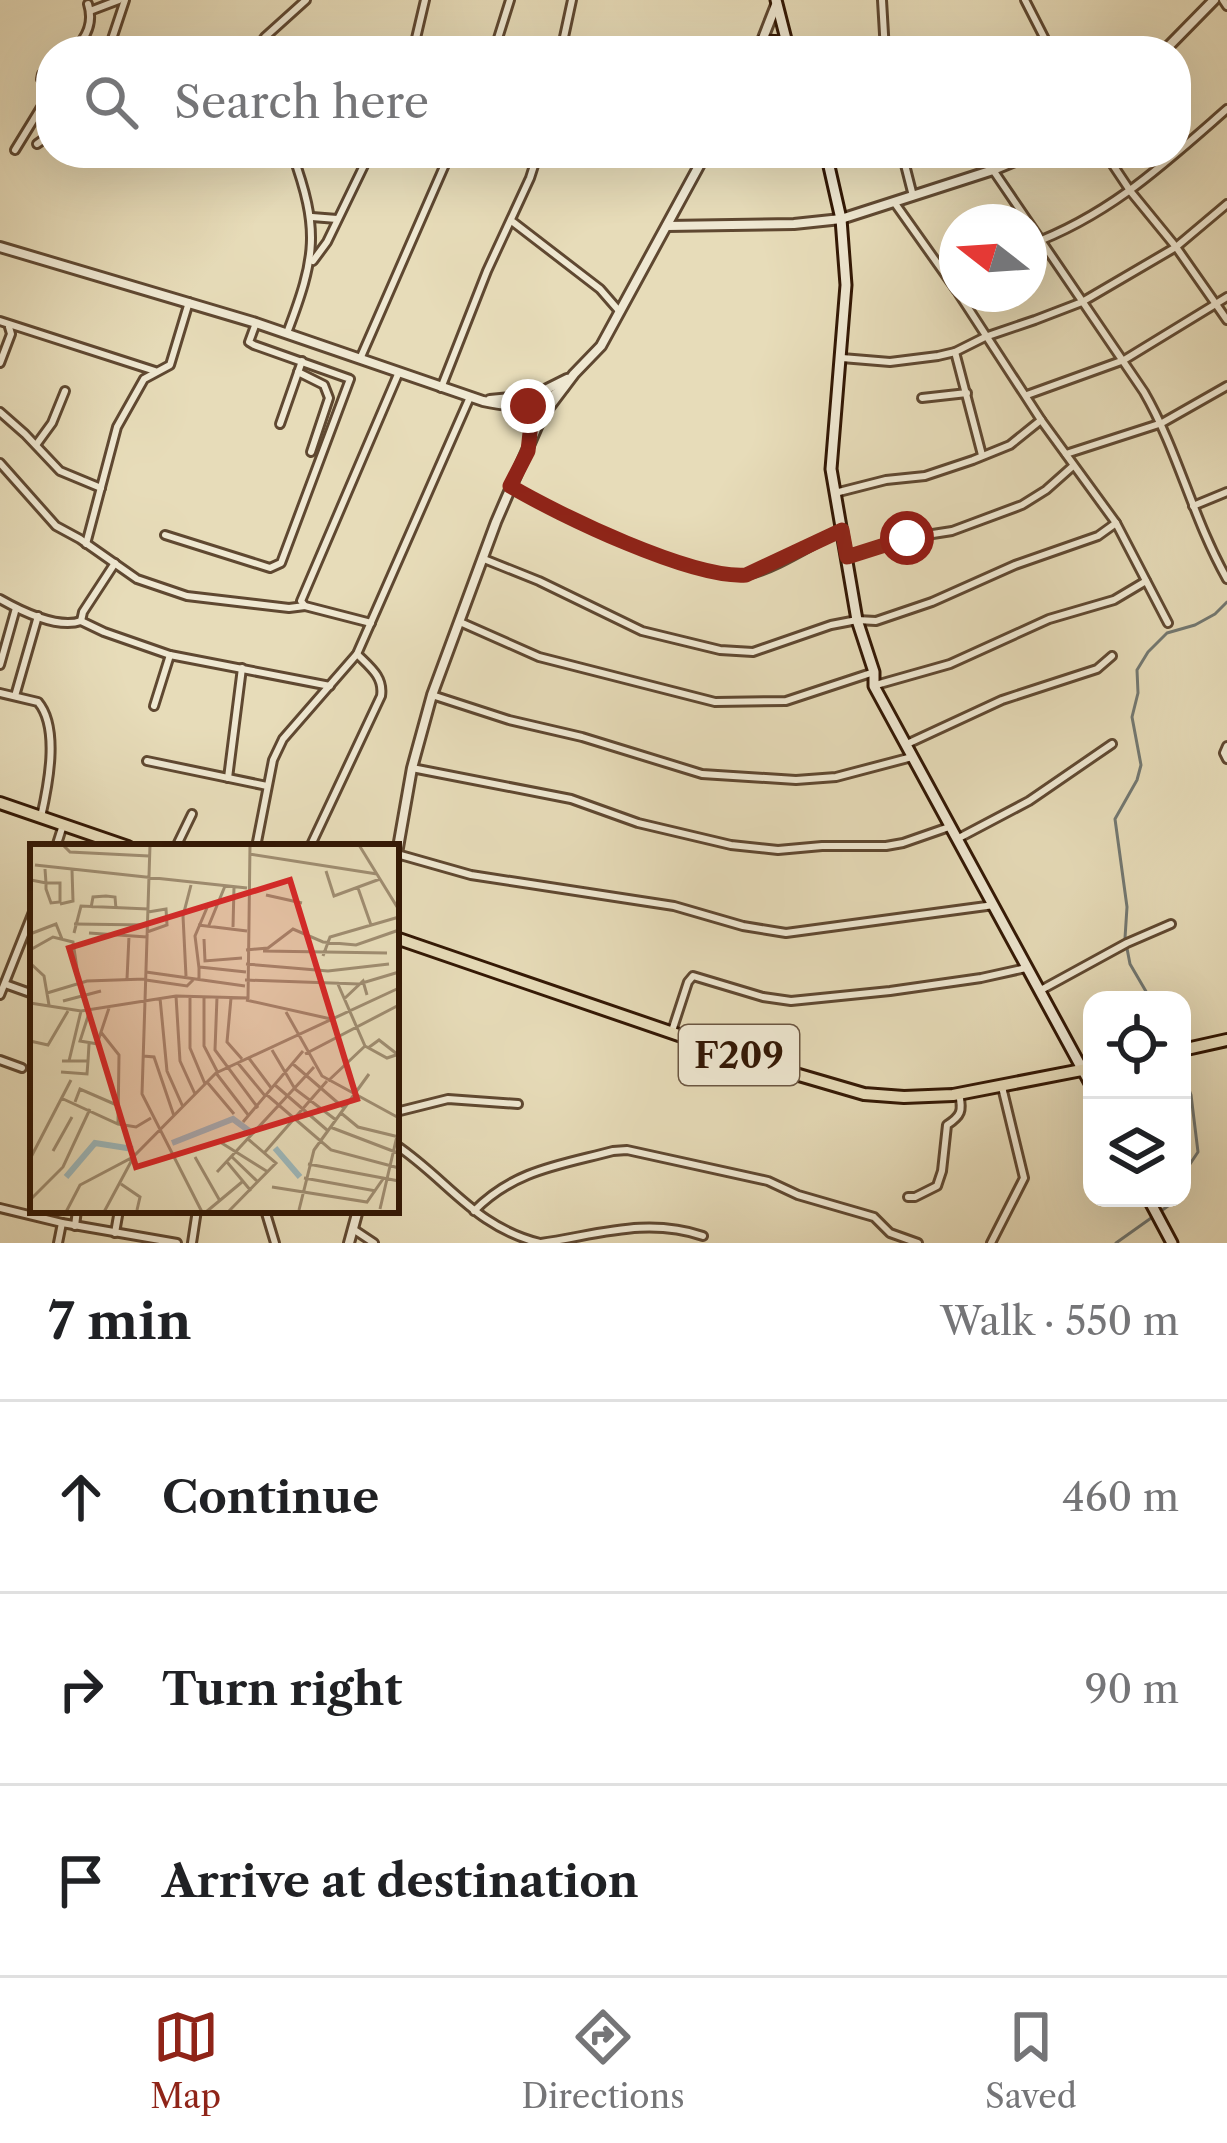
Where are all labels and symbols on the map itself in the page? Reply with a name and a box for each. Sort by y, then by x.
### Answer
north arrow [939,204,1047,312]
route end [501,379,555,433]
route start [880,511,934,565]
inset map [30,844,399,1213]
road number: F209 [679,1025,799,1085]

